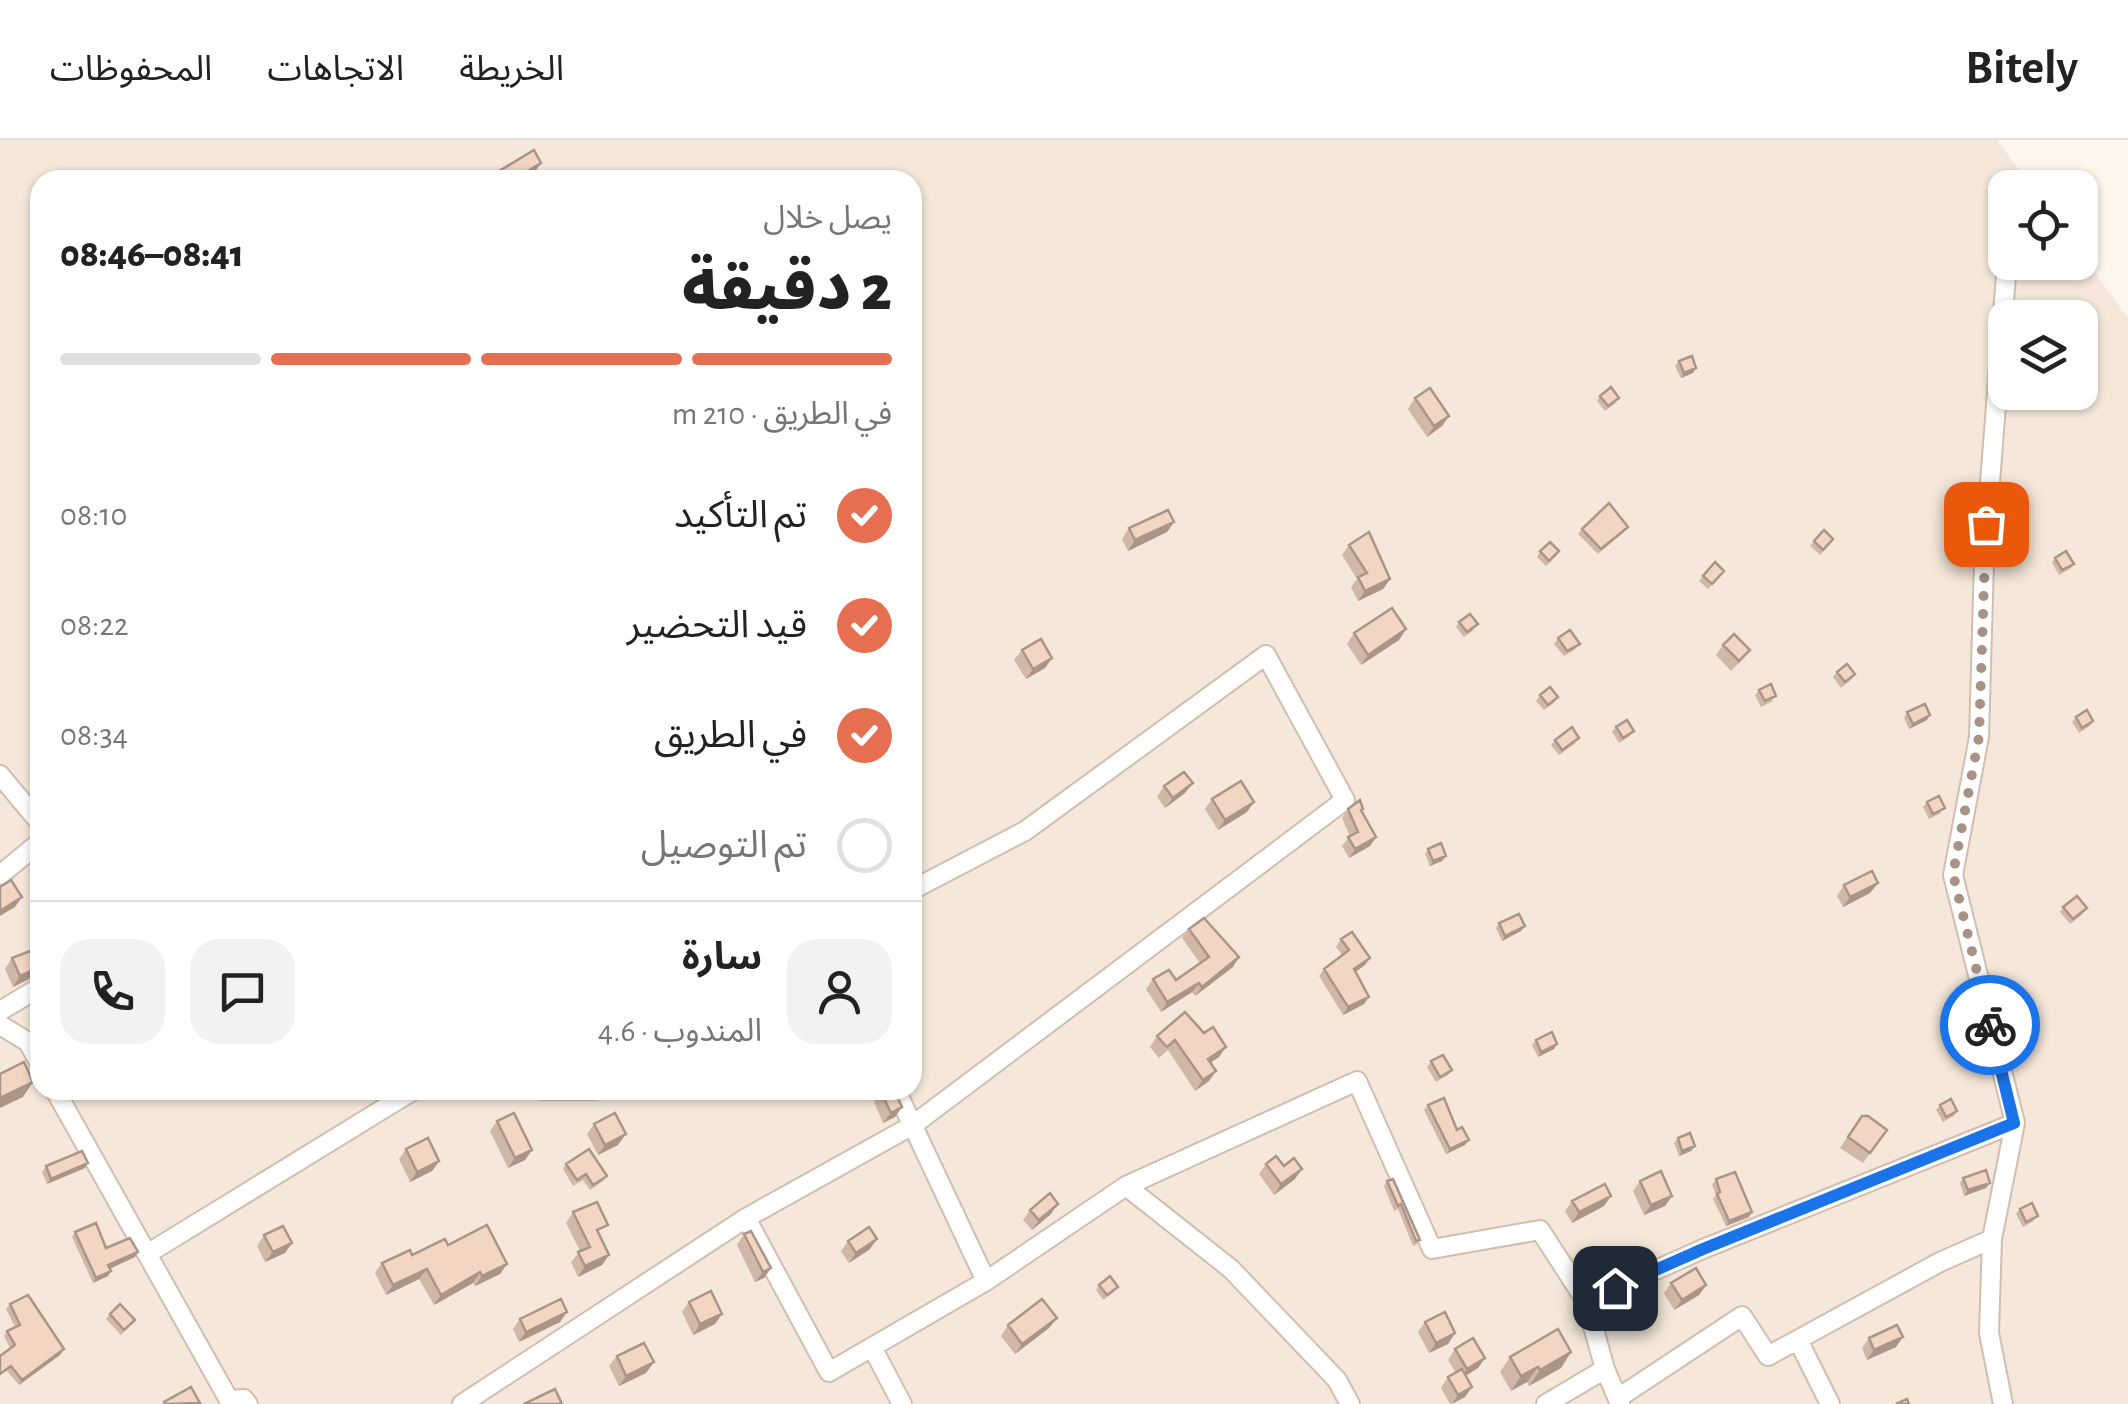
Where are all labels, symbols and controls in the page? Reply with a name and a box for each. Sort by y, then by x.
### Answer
text: Bitely [1965,45,2078,93]
text: المحفوظات [50,52,212,87]
text: الاتجاهات [267,52,404,87]
text: الخريطة [459,52,564,87]
map controls [1988,170,2098,410]
button: locate [1988,170,2098,280]
text: يصل خلال [763,202,892,234]
text: 08:41–08:46 [60,236,244,274]
text: 2 دقيقة [682,257,892,322]
button: layers [1988,300,2098,410]
text: في الطريق · 210 m [672,398,892,430]
pin [1944,482,2029,567]
icon: check [837,488,892,543]
text: تم التأكيد [674,497,807,535]
icon: bag [1959,497,2014,552]
text: 08:10 [60,499,127,531]
icon: check [837,598,892,653]
text: قيد التحضير [627,607,807,645]
text: 08:22 [60,609,129,641]
icon: check [837,708,892,763]
text: في الطريق [654,717,807,755]
text: 08:34 [60,719,128,751]
text: تم التوصيل [641,827,807,865]
button: phone [60,939,165,1044]
button: chat [190,939,295,1044]
text: سارة [682,939,762,977]
button: person [787,939,892,1044]
courier [1940,975,2040,1075]
icon: bike [1963,998,2018,1053]
text: المندوب · 4.6 [598,1015,762,1047]
pin [1573,1246,1658,1331]
icon: home [1588,1261,1643,1316]

